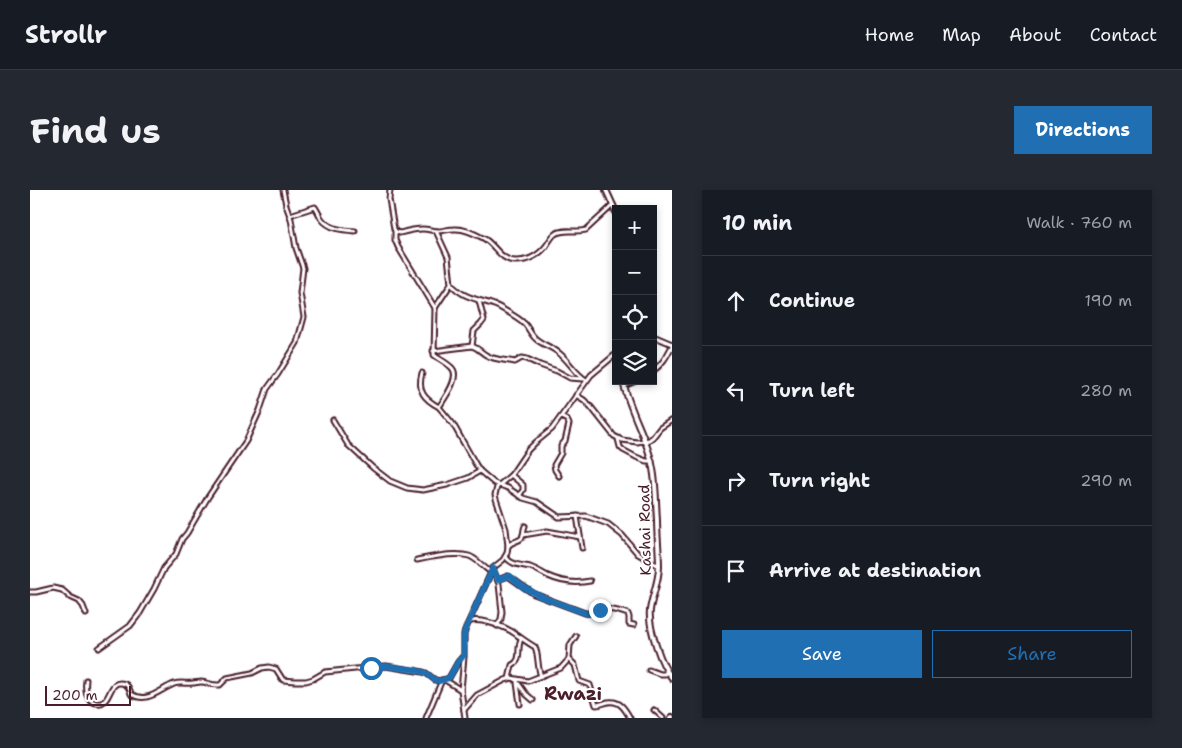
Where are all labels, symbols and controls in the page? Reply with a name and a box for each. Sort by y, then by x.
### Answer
text: Strollr [25,19,107,51]
text: Home [865,23,914,47]
text: Map [942,23,981,47]
text: About [1009,23,1062,47]
text: Contact [1090,23,1157,47]
button: Directions [1014,106,1152,154]
text: Find us [30,107,161,154]
map controls [612,205,657,385]
button: + [612,205,657,250]
text: 10 min [722,209,792,237]
text: Walk · 760 m [1026,212,1132,233]
button: − [612,250,657,295]
icon: ahead [722,287,750,315]
text: Continue [769,288,855,313]
text: 190 m [1085,290,1132,311]
button: locate [612,295,657,340]
button: layers [612,340,657,385]
icon: left [722,377,750,405]
text: Turn left [769,378,855,403]
text: 280 m [1080,380,1132,401]
icon: right [722,467,750,495]
text: Turn right [769,468,870,493]
text: 290 m [1080,470,1132,491]
street label: Kashai Road [634,484,656,576]
icon: arrive [722,557,750,585]
text: Arrive at destination [769,558,981,583]
route end [589,599,612,622]
button: Save [722,630,922,678]
button: Share [932,630,1132,678]
route start [360,657,383,680]
district label: Rwazi [544,682,602,706]
scale bar [45,683,131,706]
text: 200 m [52,686,98,704]

